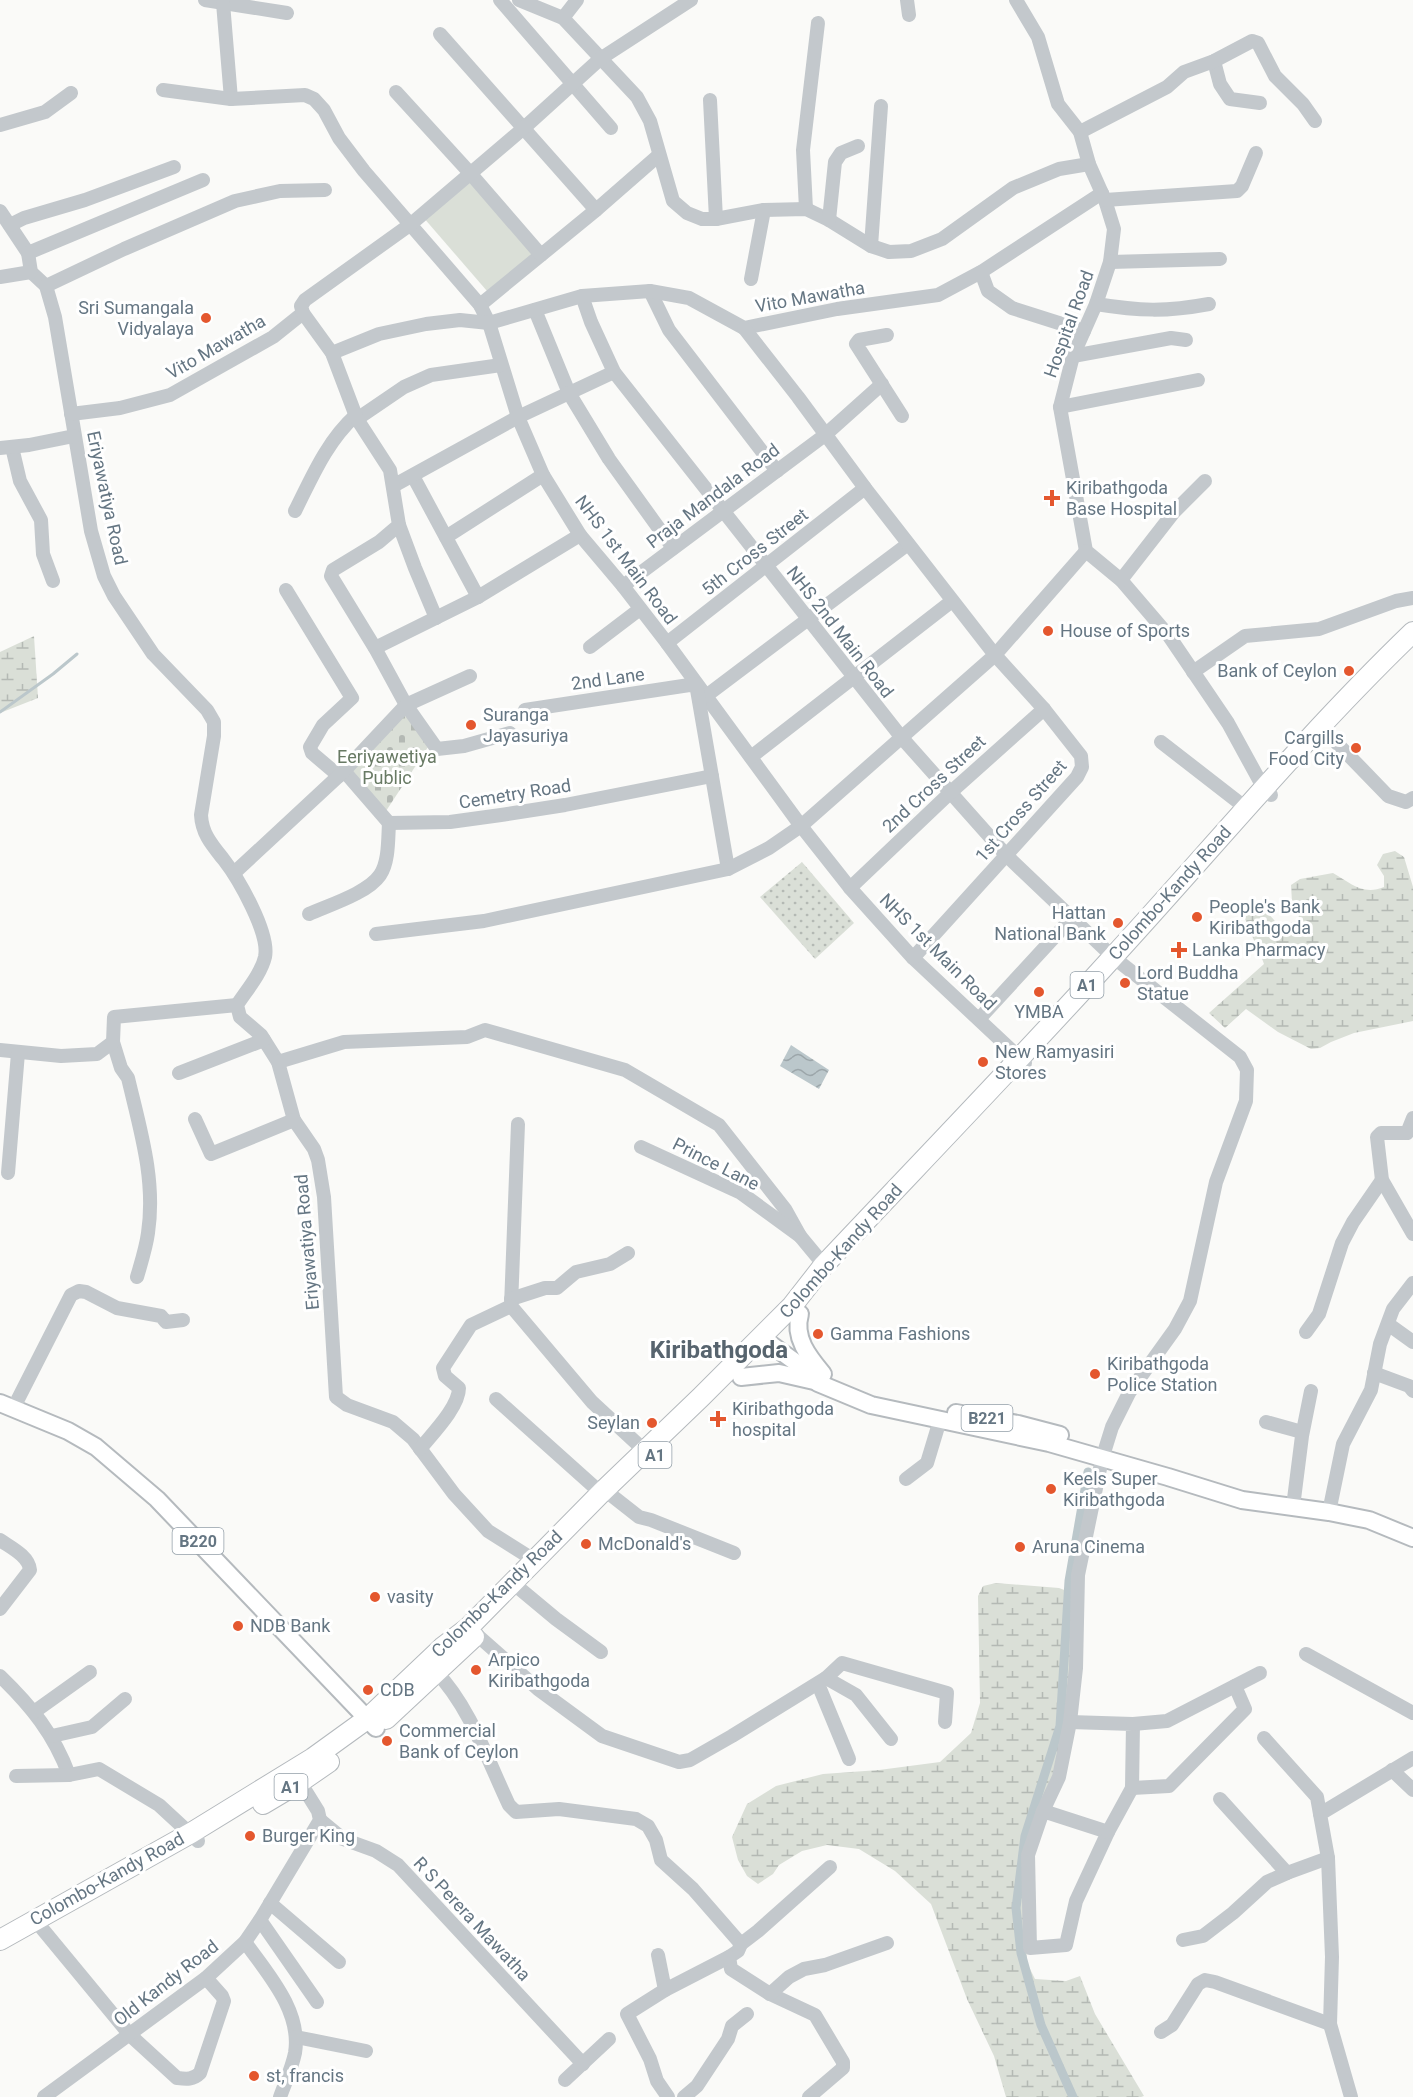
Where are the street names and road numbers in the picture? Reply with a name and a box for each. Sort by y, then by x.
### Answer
street label: Hospital Road [1039,267,1098,380]
street label: Vito Mawatha [754,277,866,316]
street label: Vito Mawatha [163,310,269,383]
street label: Eriyawatiya Road [83,429,132,567]
street label: Praja Mandala Road [642,439,783,552]
street label: NHS 1st Main Road [571,491,682,628]
street label: 5th Cross Street [697,504,812,600]
street label: NHS 2nd Main Road [783,562,898,702]
street label: 2nd Lane [570,663,646,694]
street label: 2nd Cross Street [878,730,990,837]
street label: 1st Cross Street [971,755,1071,866]
street label: Cemetry Road [457,774,572,813]
street label: Colombo-Kandy Road [1104,821,1235,964]
street label: NHS 1st Main Road [876,889,1001,1014]
road number: A1 [1070,972,1104,998]
street label: Prince Lane [669,1133,763,1194]
street label: Eriyawatiya Road [290,1173,323,1311]
street label: Colombo-Kandy Road [775,1179,906,1322]
road number: B221 [962,1405,1012,1431]
road number: A1 [638,1442,672,1468]
street label: Colombo-Kandy Road [427,1526,566,1661]
road number: B220 [172,1528,224,1554]
road number: A1 [274,1774,308,1800]
street label: Colombo-Kandy Road [26,1827,188,1930]
street label: R S Perera Mawatha [410,1852,535,1985]
street label: Old Kandy Road [109,1935,222,2030]

